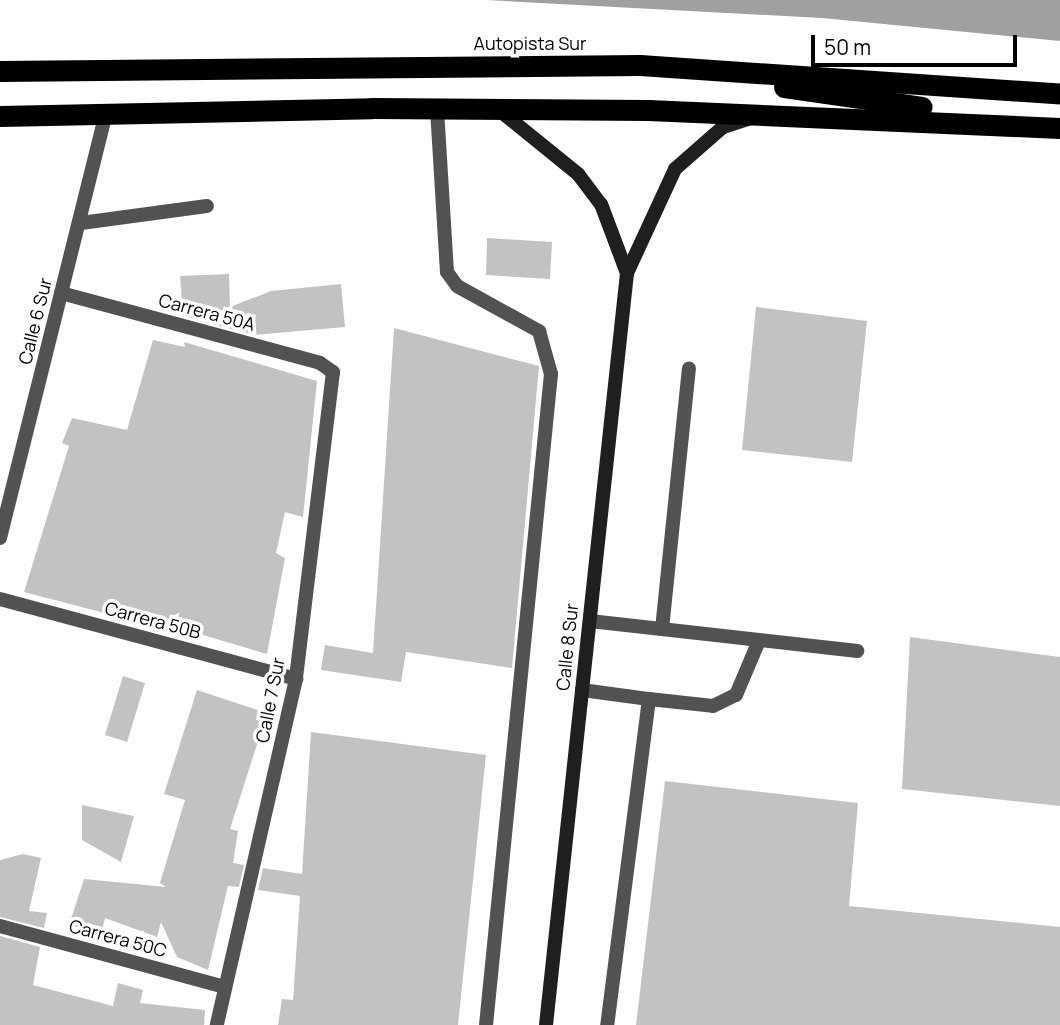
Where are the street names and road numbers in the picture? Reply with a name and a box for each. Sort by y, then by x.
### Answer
street label: Autopista Sur [474,32,586,54]
street label: Calle 6 Sur [14,275,56,367]
street label: Carrera 50A [157,289,257,335]
street label: Carrera 50B [103,597,203,643]
street label: Calle 8 Sur [552,602,582,692]
street label: Calle 7 Sur [251,656,289,744]
street label: Carrera 50C [67,915,169,961]

